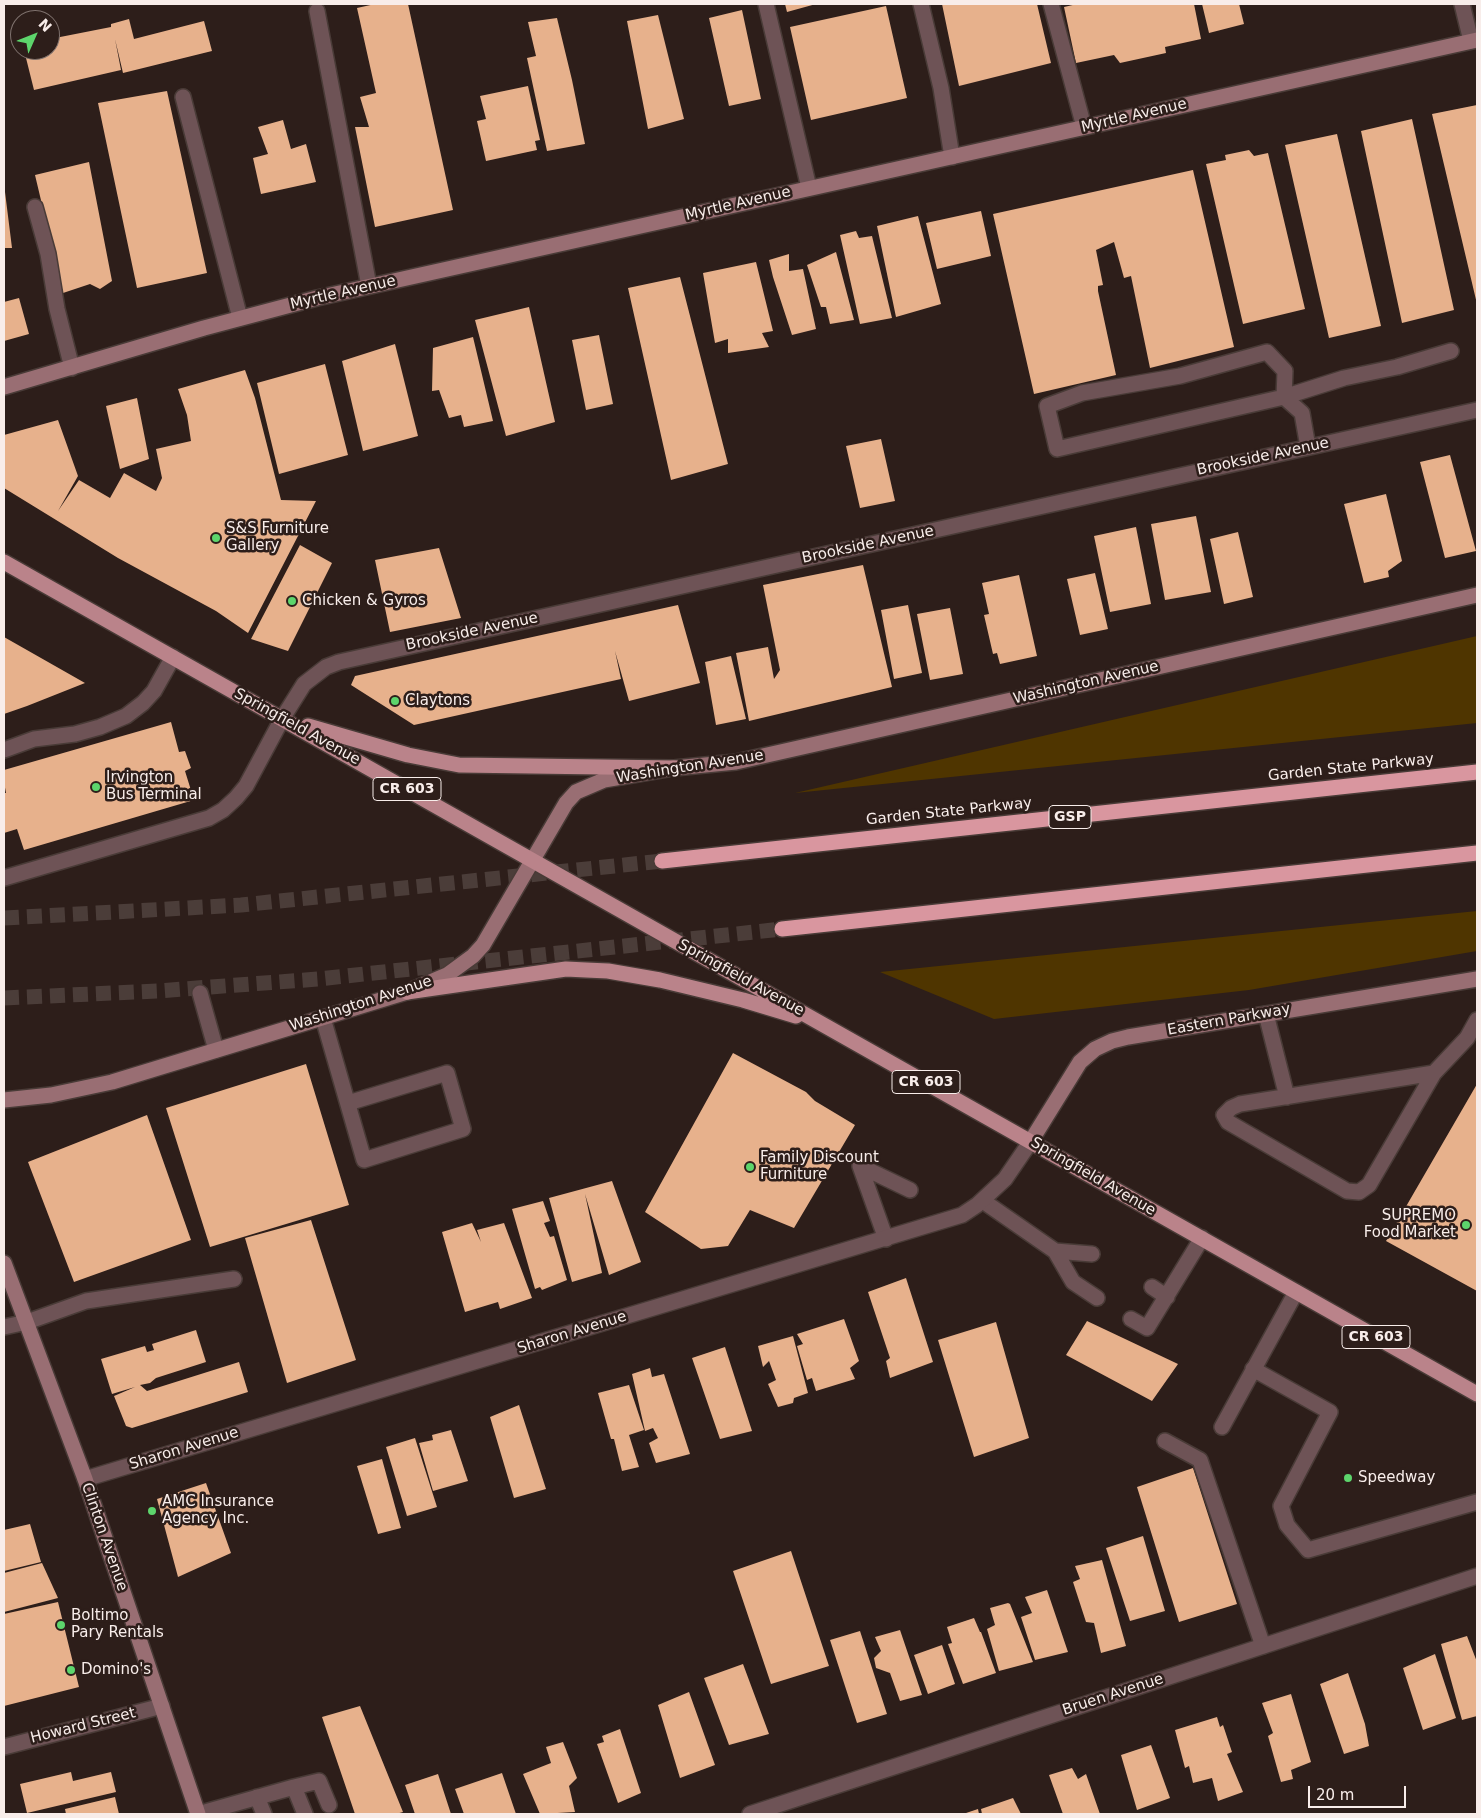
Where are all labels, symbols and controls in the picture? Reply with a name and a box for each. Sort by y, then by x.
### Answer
north arrow [10,10,60,60]
text: N [35,16,55,35]
street label: Myrtle Avenue [1079,95,1189,137]
street label: Myrtle Avenue [683,183,793,225]
street label: Myrtle Avenue [288,272,398,314]
street label: Brookside Avenue [1195,434,1331,480]
place label: S&S Furniture Gallery [226,520,329,555]
street label: Brookside Avenue [800,522,936,568]
marker: S&S Furniture Gallery [210,532,222,544]
place label: Chicken & Gyros [302,592,426,610]
marker: Chicken & Gyros [286,595,298,607]
street label: Brookside Avenue [404,609,540,655]
street label: Washington Avenue [1012,658,1160,708]
street label: Springfield Avenue [231,685,363,769]
place label: Claytons [405,692,470,710]
marker: Claytons [389,695,401,707]
street label: Washington Avenue [615,746,765,788]
street label: Garden State Parkway [1267,750,1435,786]
place label: Irvington Bus Terminal [106,769,202,804]
road number: CR 603 [373,778,441,801]
marker: Irvington Bus Terminal [90,781,102,793]
street label: Garden State Parkway [865,794,1033,830]
road number: GSP [1049,806,1091,829]
street label: Springfield Avenue [675,936,807,1020]
street label: Washington Avenue [288,972,434,1036]
street label: Eastern Parkway [1166,1000,1292,1040]
road number: CR 603 [892,1070,960,1094]
street label: Springfield Avenue [1027,1134,1159,1220]
place label: Family Discount Furniture [760,1149,879,1184]
marker: Family Discount Furniture [744,1161,756,1173]
place label: SUPREMO Food Market [1364,1207,1456,1242]
marker: SUPREMO Food Market [1460,1219,1472,1231]
street label: Sharon Avenue [515,1308,629,1358]
road number: CR 603 [1342,1325,1410,1348]
street label: Sharon Avenue [127,1424,241,1474]
place label: Speedway [1358,1469,1435,1487]
marker: Speedway [1342,1472,1354,1484]
street label: Clinton Avenue [77,1480,131,1594]
place label: AMC Insurance Agency Inc. [162,1493,274,1528]
marker: AMC Insurance Agency Inc. [146,1505,158,1517]
place label: Boltimo Pary Rentals [71,1607,164,1642]
marker: Boltimo Pary Rentals [55,1619,67,1631]
place label: Domino's [81,1661,151,1679]
marker: Domino's [65,1664,77,1676]
street label: Bruen Avenue [1060,1670,1166,1720]
street label: Howard Street [29,1704,137,1748]
scale bar [1311,1776,1408,1808]
text: 20 m [1316,1786,1354,1804]

